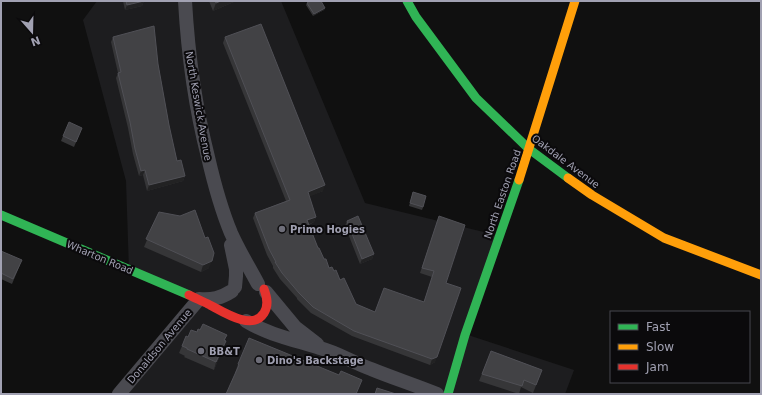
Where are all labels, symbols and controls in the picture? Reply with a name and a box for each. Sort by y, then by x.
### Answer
north arrow [12,12,52,52]
text: N [29,33,42,49]
street label: North Keswick Avenue [183,50,214,162]
street label: Oakdale Avenue [530,132,602,190]
street label: North Easton Road [482,148,523,240]
marker: Primo Hogies [277,224,287,234]
place label: Primo Hogies [290,224,365,235]
street label: Wharton Road [65,239,135,276]
street label: Donaldson Avenue [125,307,194,386]
legend [610,311,750,383]
text: Fast [646,320,670,334]
text: Slow [646,340,674,354]
marker: BB&T [196,346,206,356]
place label: BB&T [209,346,240,357]
marker: Dino's Backstage [254,355,264,365]
place label: Dino's Backstage [267,355,364,366]
text: Jam [645,360,669,374]

